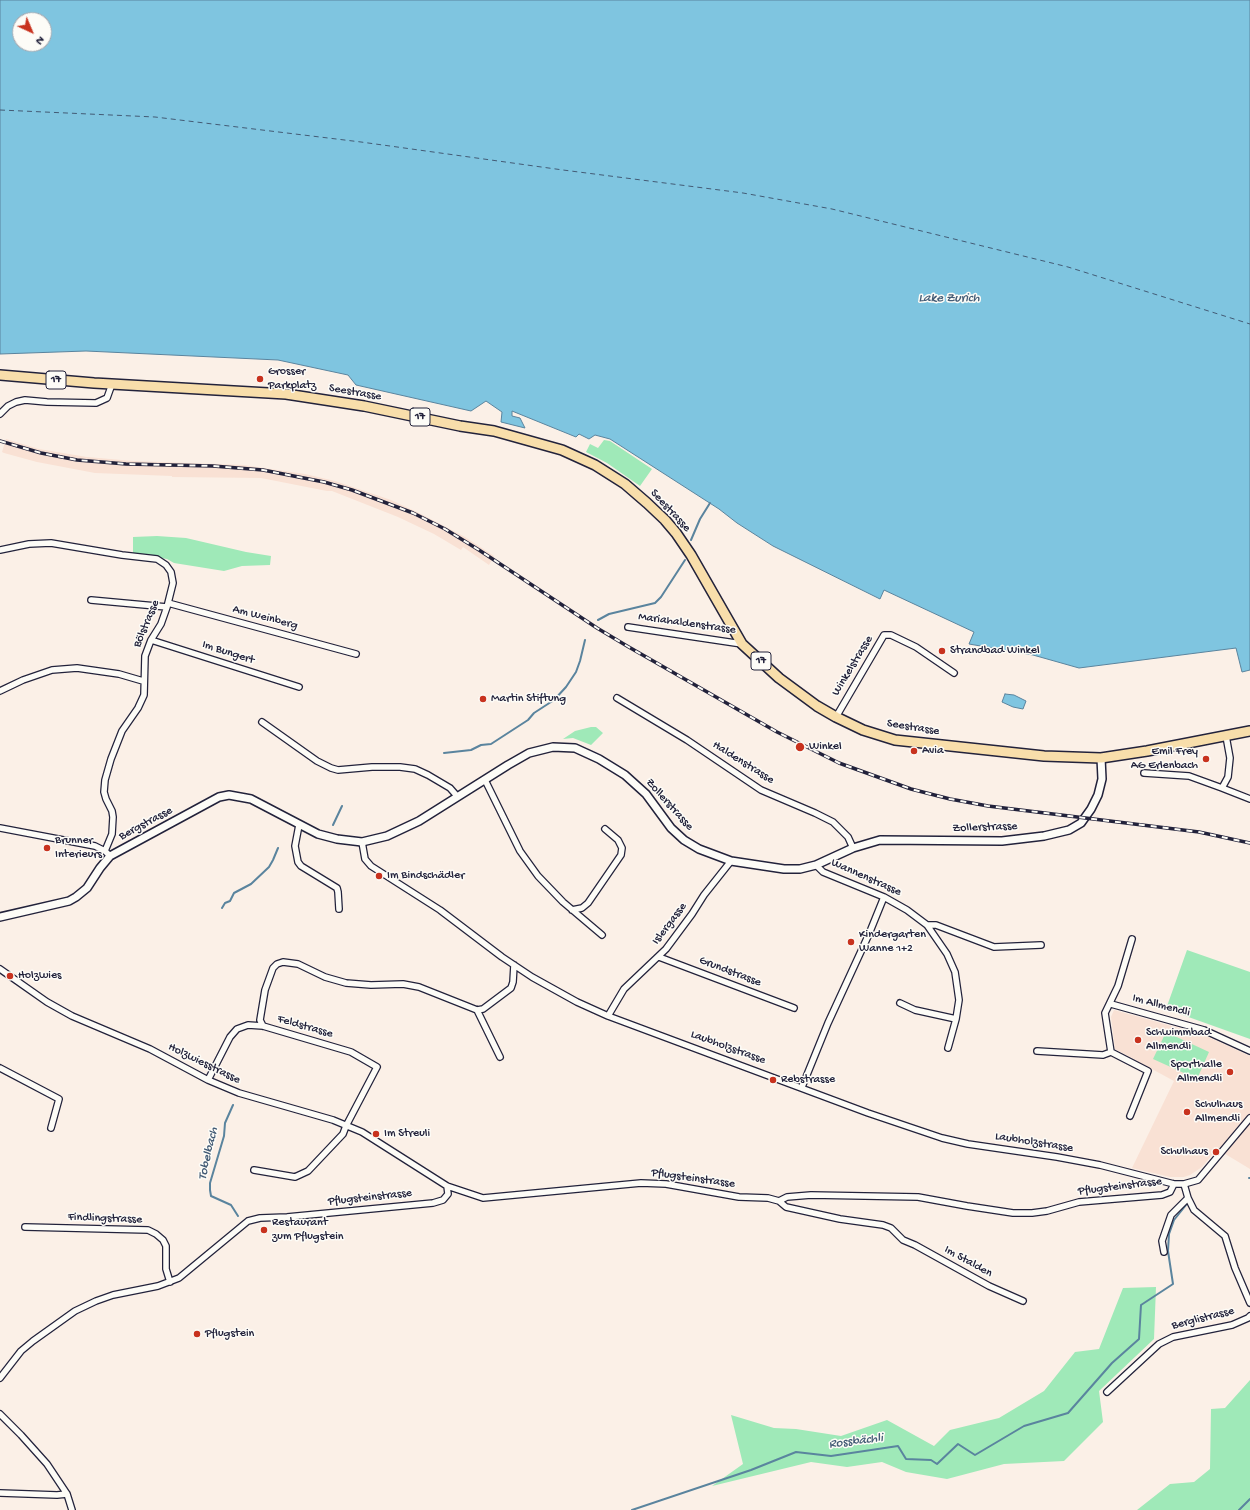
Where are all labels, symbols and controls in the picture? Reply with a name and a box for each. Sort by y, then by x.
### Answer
north arrow [12,12,52,52]
text: N [33,33,46,47]
water label: Lake Zurich [919,291,979,307]
place label: Grosser Parkplatz [268,365,316,393]
road number: 17 [46,371,66,389]
marker: Grosser Parkplatz [255,374,265,384]
street label: Seestrasse [328,381,382,405]
road number: 17 [410,408,430,426]
street label: Seestrasse [647,487,693,535]
street label: Bölstrasse [131,598,163,650]
street label: Am Weinberg [231,602,299,634]
street label: Mariahaldenstrasse [637,610,737,638]
street label: Winkelstrasse [829,633,877,699]
street label: Im Bungert [200,638,256,668]
place label: Strandbad Winkel [950,644,1040,658]
marker: Strandbad Winkel [937,646,947,656]
road number: 17 [751,652,771,670]
place label: Martin Stiftung [491,692,566,706]
marker: Martin Stiftung [478,694,488,704]
street label: Seestrasse [886,717,940,739]
street label: Haldenstrasse [709,738,777,788]
place label: Winkel [809,740,842,754]
marker: Winkel [794,741,806,753]
place label: Avia [922,744,944,758]
place label: Emil Frey AG Erlenbach [1131,745,1198,773]
marker: Avia [909,746,919,756]
marker: Emil Frey AG Erlenbach [1201,754,1211,764]
street label: Zollerstrasse [642,776,696,834]
street label: Bergstrasse [117,804,175,844]
street label: Zollerstrasse [952,820,1018,836]
place label: Brunner Interieurs [55,834,102,862]
marker: Brunner Interieurs [42,843,52,853]
street label: Wannenstrasse [829,856,903,900]
place label: Im Bindschädler [387,869,464,883]
marker: Im Bindschädler [374,871,384,881]
street label: Islergasse [650,900,690,948]
place label: Kindergarten Wanne 1+2 [859,928,926,956]
marker: Kindergarten Wanne 1+2 [846,937,856,947]
street label: Grundstrasse [697,954,763,990]
place label: Holzwies [18,969,62,983]
marker: Holzwies [5,971,15,981]
street label: Im Allmendli [1130,991,1192,1021]
street label: Feldstrasse [275,1012,335,1042]
place label: Schwimmbad Allmendli [1146,1026,1211,1054]
street label: Laubholzstrasse [688,1028,768,1068]
marker: Schwimmbad Allmendli [1133,1035,1143,1045]
street label: Holzwiesstrasse [165,1040,243,1088]
place label: Sporthalle Allmendli [1171,1058,1222,1086]
marker: Sporthalle Allmendli [1225,1067,1235,1077]
place label: Rebstrasse [781,1073,835,1087]
marker: Rebstrasse [768,1075,778,1085]
place label: Schulhaus Allmendli [1195,1098,1243,1126]
marker: Schulhaus Allmendli [1182,1107,1192,1117]
water label: Tobelbach [195,1126,223,1182]
place label: Im Streuli [384,1127,430,1141]
marker: Im Streuli [371,1129,381,1139]
street label: Laubholzstrasse [994,1130,1074,1156]
place label: Schulhaus [1160,1145,1208,1159]
marker: Schulhaus [1211,1147,1221,1157]
street label: Pflugsteinstrasse [650,1166,736,1192]
street label: Pflugsteinstrasse [1077,1175,1163,1199]
street label: Pflugsteinstrasse [327,1186,413,1210]
street label: Findlingstrasse [68,1211,142,1227]
place label: Restaurant zum Pflugstein [272,1216,343,1244]
marker: Restaurant zum Pflugstein [259,1225,269,1235]
street label: Im Stalden [941,1243,995,1281]
street label: Berglistrasse [1170,1304,1236,1334]
place label: Pflugstein [205,1327,254,1341]
marker: Pflugstein [192,1329,202,1339]
water label: Rossbächli [828,1431,884,1453]

